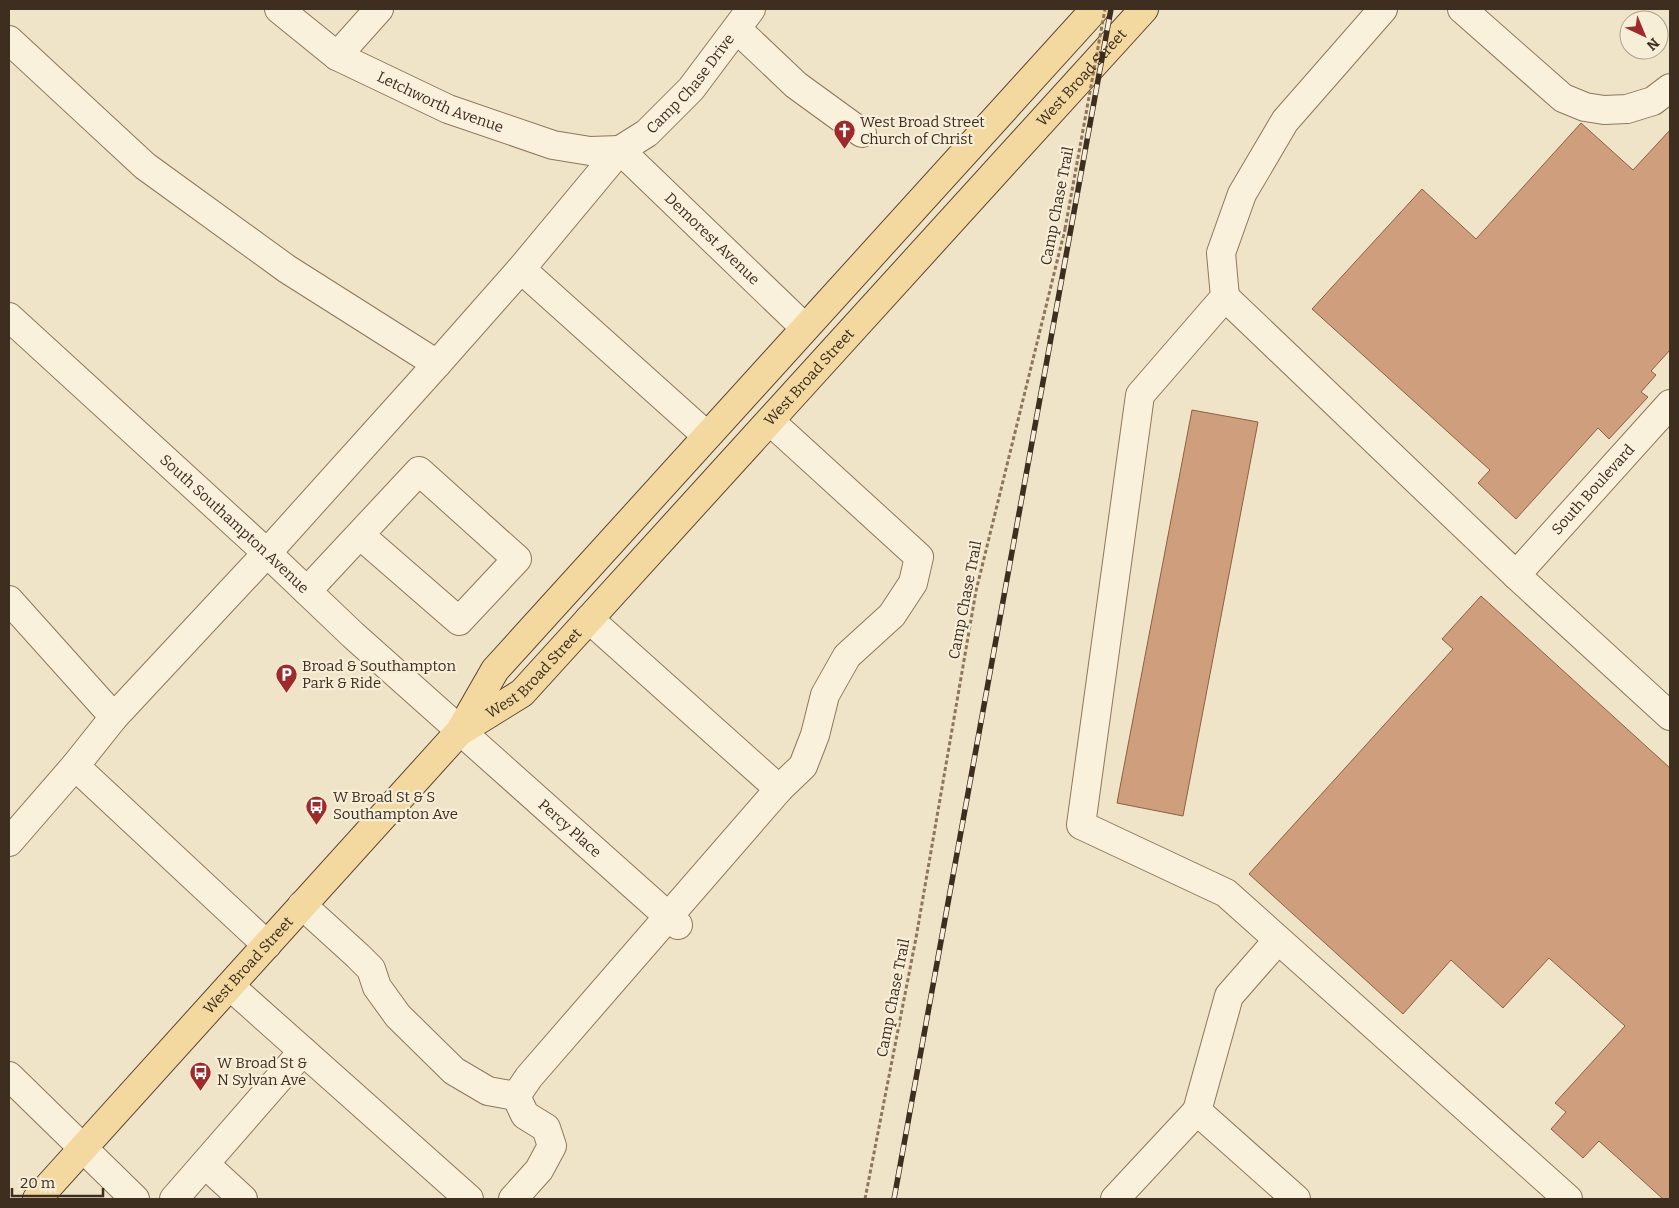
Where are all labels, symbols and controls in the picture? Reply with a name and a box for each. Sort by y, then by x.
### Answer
north arrow [1619,10,1669,60]
street label: West Broad Street [1033,25,1131,130]
street label: Camp Chase Drive [643,30,738,137]
text: N [1643,34,1662,54]
street label: Letchworth Avenue [374,68,506,136]
place label: West Broad Street Church of Christ [860,113,985,148]
church icon: West Broad Street Church of Christ [832,119,856,150]
street label: Camp Chase Trail [1037,145,1077,267]
street label: Demorest Avenue [661,189,763,288]
street label: West Broad Street [760,325,858,430]
street label: South Boulevard [1548,441,1638,538]
street label: South Southampton Avenue [156,451,313,597]
street label: Camp Chase Trail [945,539,985,661]
street label: West Broad Street [483,624,586,722]
place label: Broad & Southampton Park & Ride [302,657,456,692]
parking icon: Broad & Southampton Park & Ride [274,663,298,694]
place label: W Broad St & S Southampton Ave [333,788,458,823]
bus stop icon: W Broad St & S Southampton Ave [305,794,329,825]
street label: Percy Place [535,796,605,861]
street label: West Broad Street [200,913,297,1018]
street label: Camp Chase Trail [873,937,913,1059]
place label: W Broad St & N Sylvan Ave [217,1054,307,1089]
bus stop icon: W Broad St & N Sylvan Ave [189,1060,213,1091]
scale bar [12,1166,104,1198]
text: 20 m [20,1174,56,1192]

